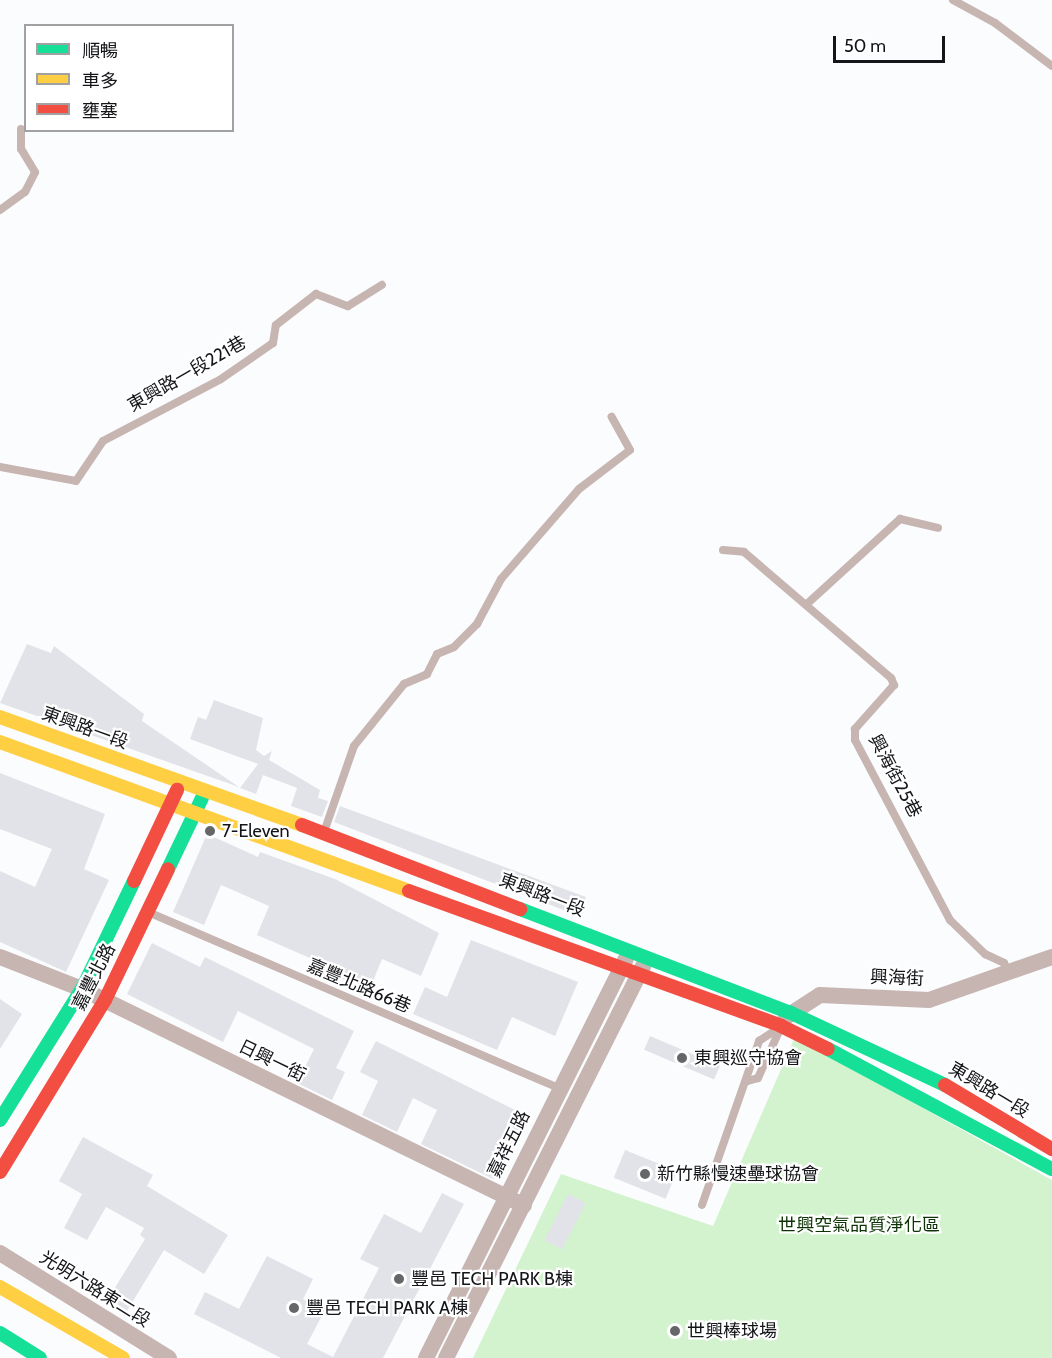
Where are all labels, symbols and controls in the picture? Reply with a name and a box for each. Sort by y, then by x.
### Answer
legend [24,24,234,132]
scale bar [836,24,948,62]
text: 50 m [844,35,886,57]
text: 順暢 [82,40,118,62]
text: 車多 [82,70,118,92]
text: 壅塞 [82,100,118,122]
street label: 東興路一段221巷 [124,331,250,417]
street label: 東興路一段 [39,702,131,754]
street label: 興海街25巷 [864,731,926,821]
place label: 7-Eleven [222,820,290,842]
marker: 7-Eleven [203,824,217,838]
street label: 東興路一段 [496,869,588,921]
street label: 嘉豐北路 [68,940,120,1014]
street label: 嘉豐北路66巷 [304,954,414,1018]
street label: 興海街 [870,966,924,990]
street label: 日興一街 [235,1036,309,1086]
place label: 東興巡守協會 [694,1047,802,1069]
marker: 東興巡守協會 [675,1051,689,1065]
street label: 東興路一段 [945,1058,1033,1122]
street label: 嘉祥五路 [484,1107,534,1181]
place label: 新竹縣慢速壘球協會 [657,1163,819,1185]
marker: 新竹縣慢速壘球協會 [638,1167,652,1181]
park label: 世興空氣品質淨化區 [778,1214,940,1236]
street label: 光明六路東二段 [36,1246,154,1332]
place label: 豐邑 TECH PARK B棟 [411,1268,573,1290]
marker: 豐邑 TECH PARK B棟 [392,1272,406,1286]
place label: 豐邑 TECH PARK A棟 [306,1297,468,1319]
marker: 豐邑 TECH PARK A棟 [287,1301,301,1315]
place label: 世興棒球場 [687,1320,777,1342]
marker: 世興棒球場 [668,1324,682,1338]

